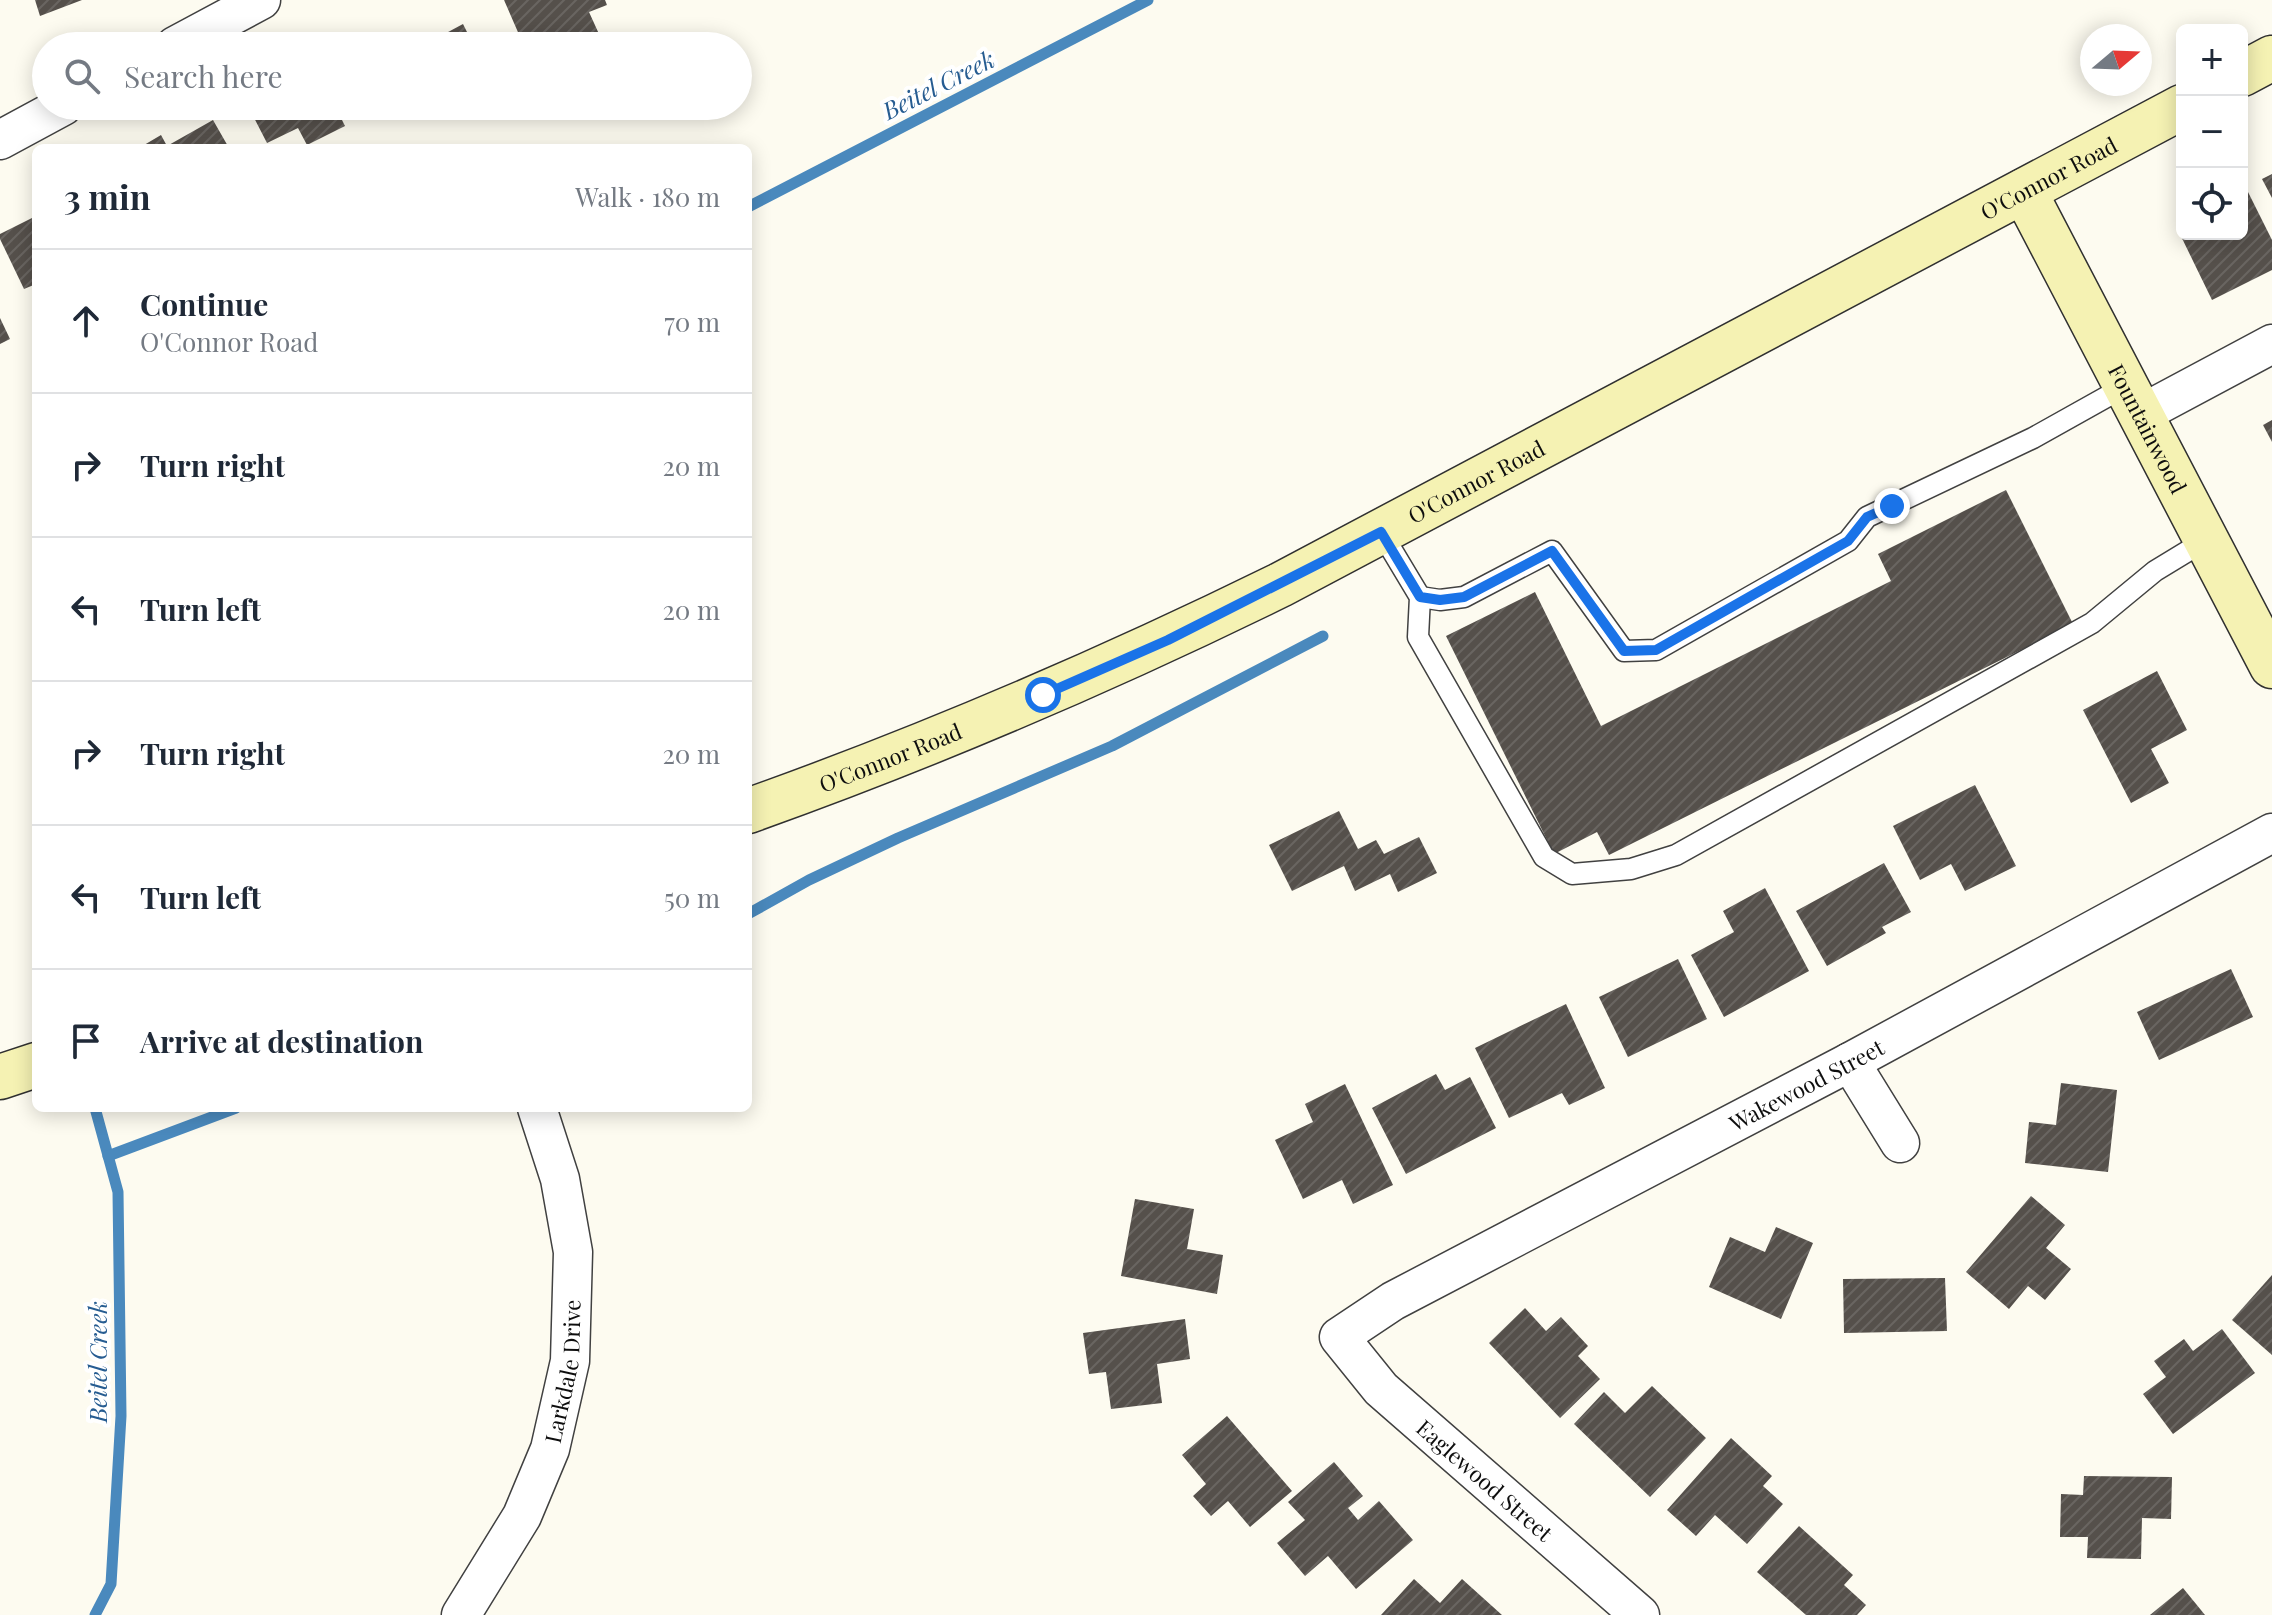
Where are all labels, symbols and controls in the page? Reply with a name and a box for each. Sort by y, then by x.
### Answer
north arrow [2080,24,2152,96]
map controls [2176,24,2248,240]
button: + [2176,24,2248,96]
search box [32,32,752,120]
water label: Beitel Creek [876,42,999,126]
icon: search [60,54,104,98]
text: Search here [124,56,283,96]
button: − [2176,96,2248,168]
street label: O'Connor Road [1975,129,2122,226]
button: locate [2176,168,2248,240]
text: 3 min [64,173,151,219]
text: Walk · 180 m [575,179,720,214]
text: Continue [140,284,268,324]
icon: ahead [64,299,108,343]
text: 70 m [664,304,720,339]
text: O'Connor Road [140,324,318,359]
street label: Fountainwood [2102,359,2194,499]
street label: O'Connor Road [1402,433,1550,530]
icon: right [64,443,108,487]
text: Turn right [140,445,285,485]
text: 20 m [662,448,720,483]
route end [1874,488,1910,524]
icon: left [64,587,108,631]
text: Turn left [140,589,261,629]
text: 20 m [662,592,720,627]
route start [1025,677,1061,713]
street label: O'Connor Road [815,715,966,799]
icon: right [64,731,108,775]
text: Turn right [140,733,285,773]
text: 20 m [662,736,720,771]
icon: left [64,875,108,919]
text: Turn left [140,877,261,917]
text: 50 m [664,880,720,915]
icon: arrive [64,1019,108,1063]
text: Arrive at destination [140,1021,423,1061]
street label: Wakewood Street [1723,1031,1890,1138]
street label: Larkdale Drive [537,1299,587,1446]
water label: Beitel Creek [81,1301,113,1424]
street label: Eaglewood Street [1411,1412,1560,1548]

